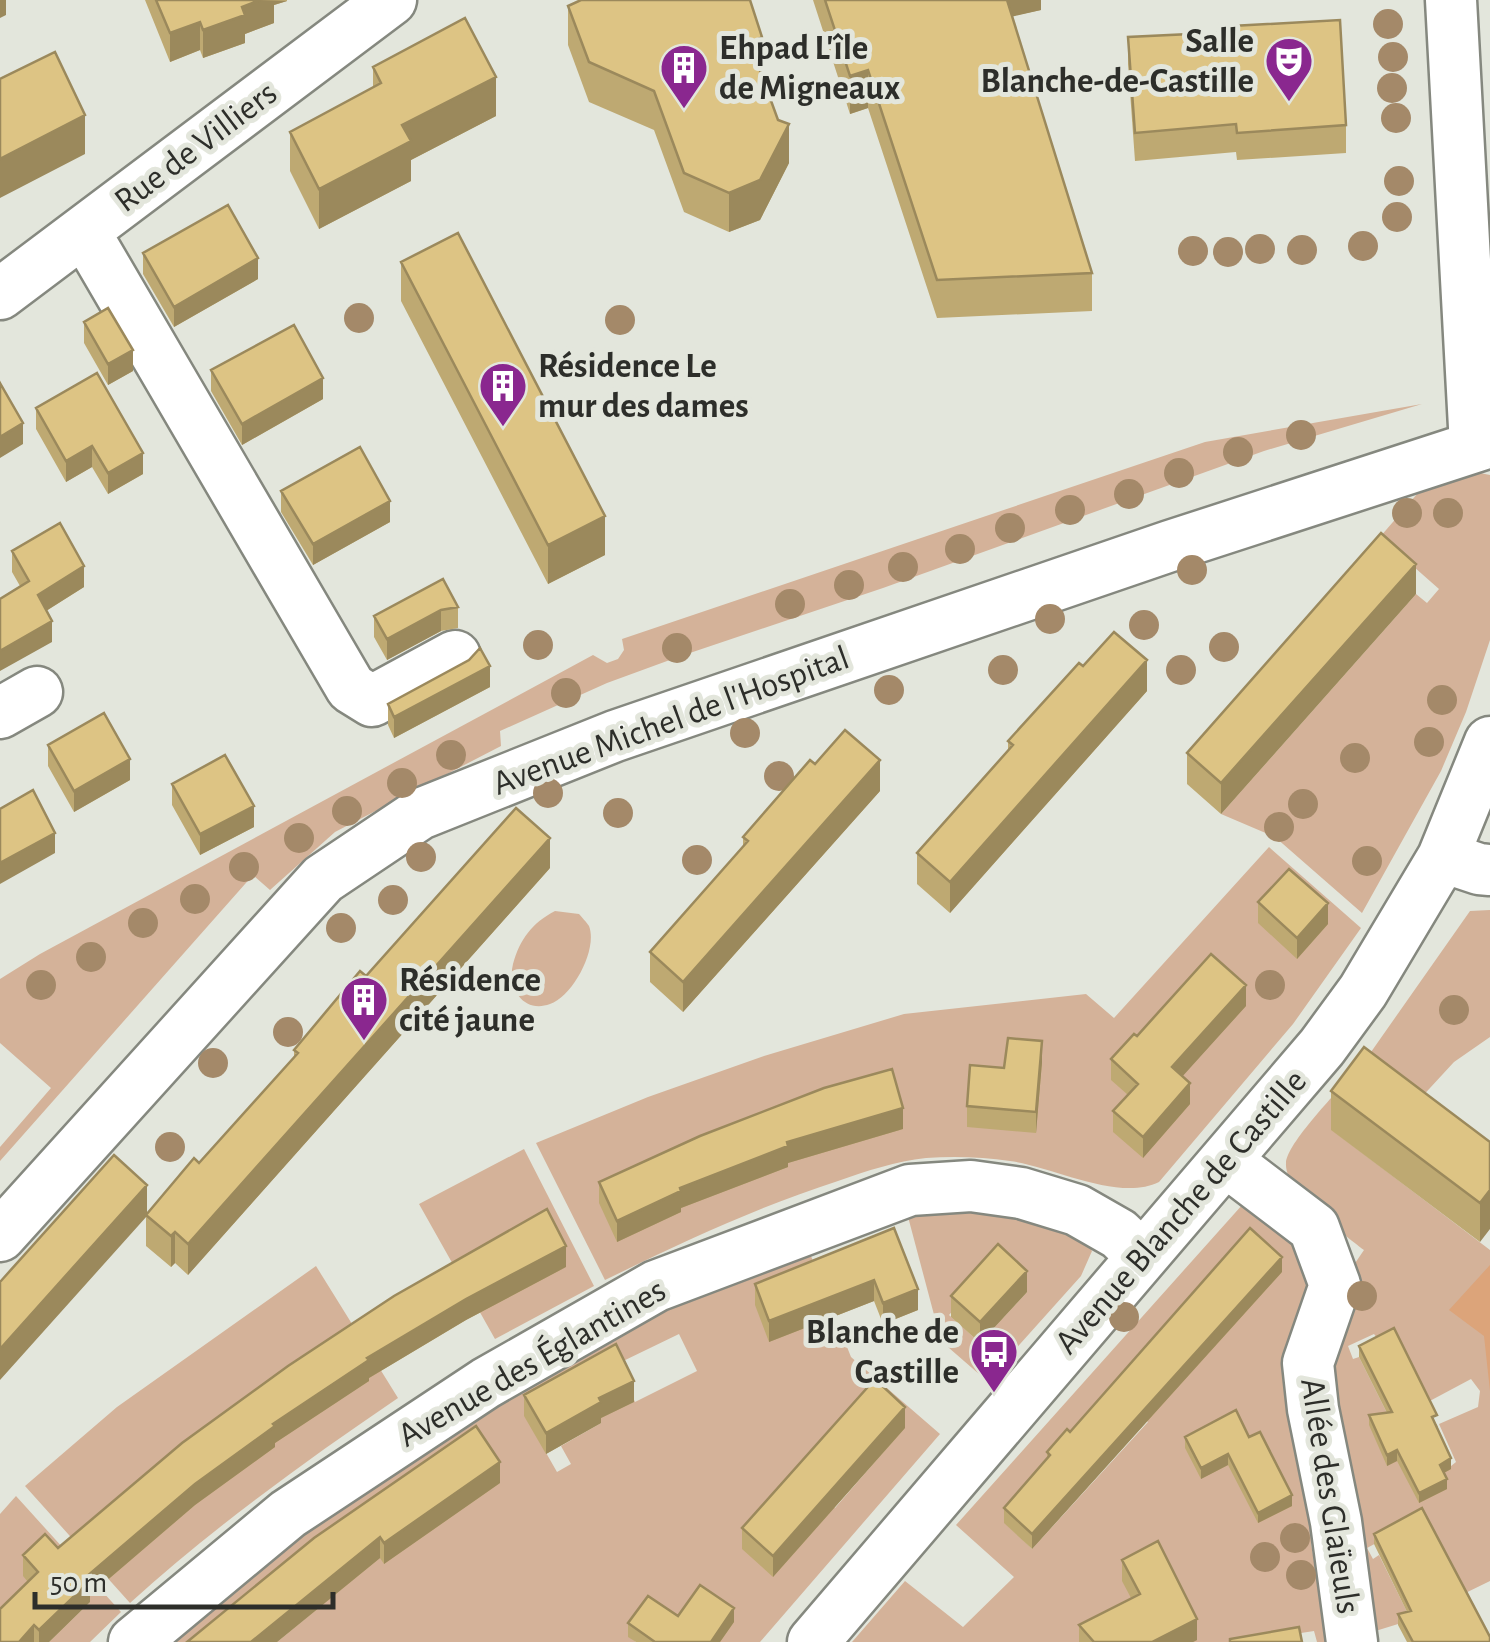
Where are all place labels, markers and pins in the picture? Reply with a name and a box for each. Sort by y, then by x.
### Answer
place label: Salle Blanche-de-Castille [980,24,1254,99]
place label: Ehpad L'île de Migneaux [719,31,900,106]
theatre icon: Salle Blanche-de-Castille [1263,35,1315,103]
building icon: Ehpad L'île de Migneaux [658,42,710,110]
place label: Résidence Le mur des dames [538,349,749,424]
building icon: Résidence Le mur des dames [477,360,529,428]
place label: Résidence cité jaune [399,963,541,1038]
building icon: Résidence cité jaune [338,974,390,1042]
place label: Blanche de Castille [806,1315,959,1390]
bus stop icon: Blanche de Castille [968,1326,1020,1394]

